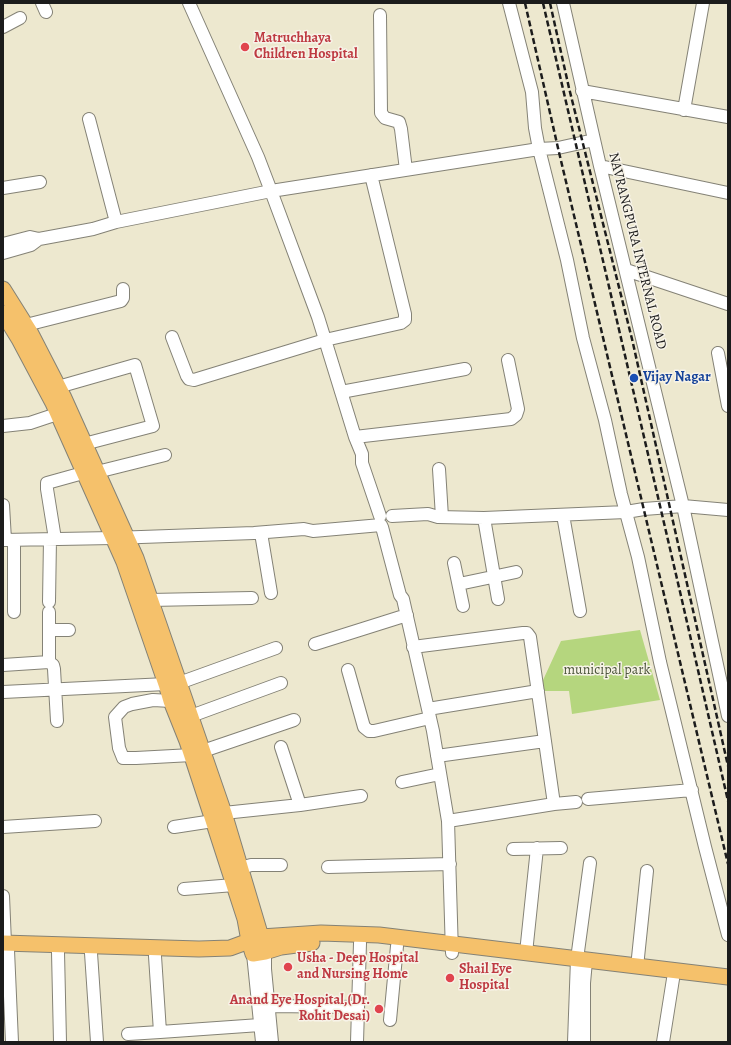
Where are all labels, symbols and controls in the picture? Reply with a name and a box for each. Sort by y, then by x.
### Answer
place label: Matruchhaya Children Hospital [254,31,358,64]
marker: Matruchhaya Children Hospital [239,41,251,53]
street label: NAVRANGPURA INTERNAL ROAD [604,151,670,351]
place label: Vijay Nagar [643,370,711,386]
marker: Vijay Nagar [628,372,640,384]
park label: municipal park [563,663,651,679]
place label: Usha - Deep Hospital and Nursing Home [297,951,418,984]
marker: Usha - Deep Hospital and Nursing Home [282,961,294,973]
place label: Shail Eye Hospital [459,962,512,994]
marker: Shail Eye Hospital [444,972,456,984]
place label: Anand Eye Hospital,(Dr. Rohit Desai) [230,993,370,1026]
marker: Anand Eye Hospital,(Dr. Rohit Desai) [373,1003,385,1015]

